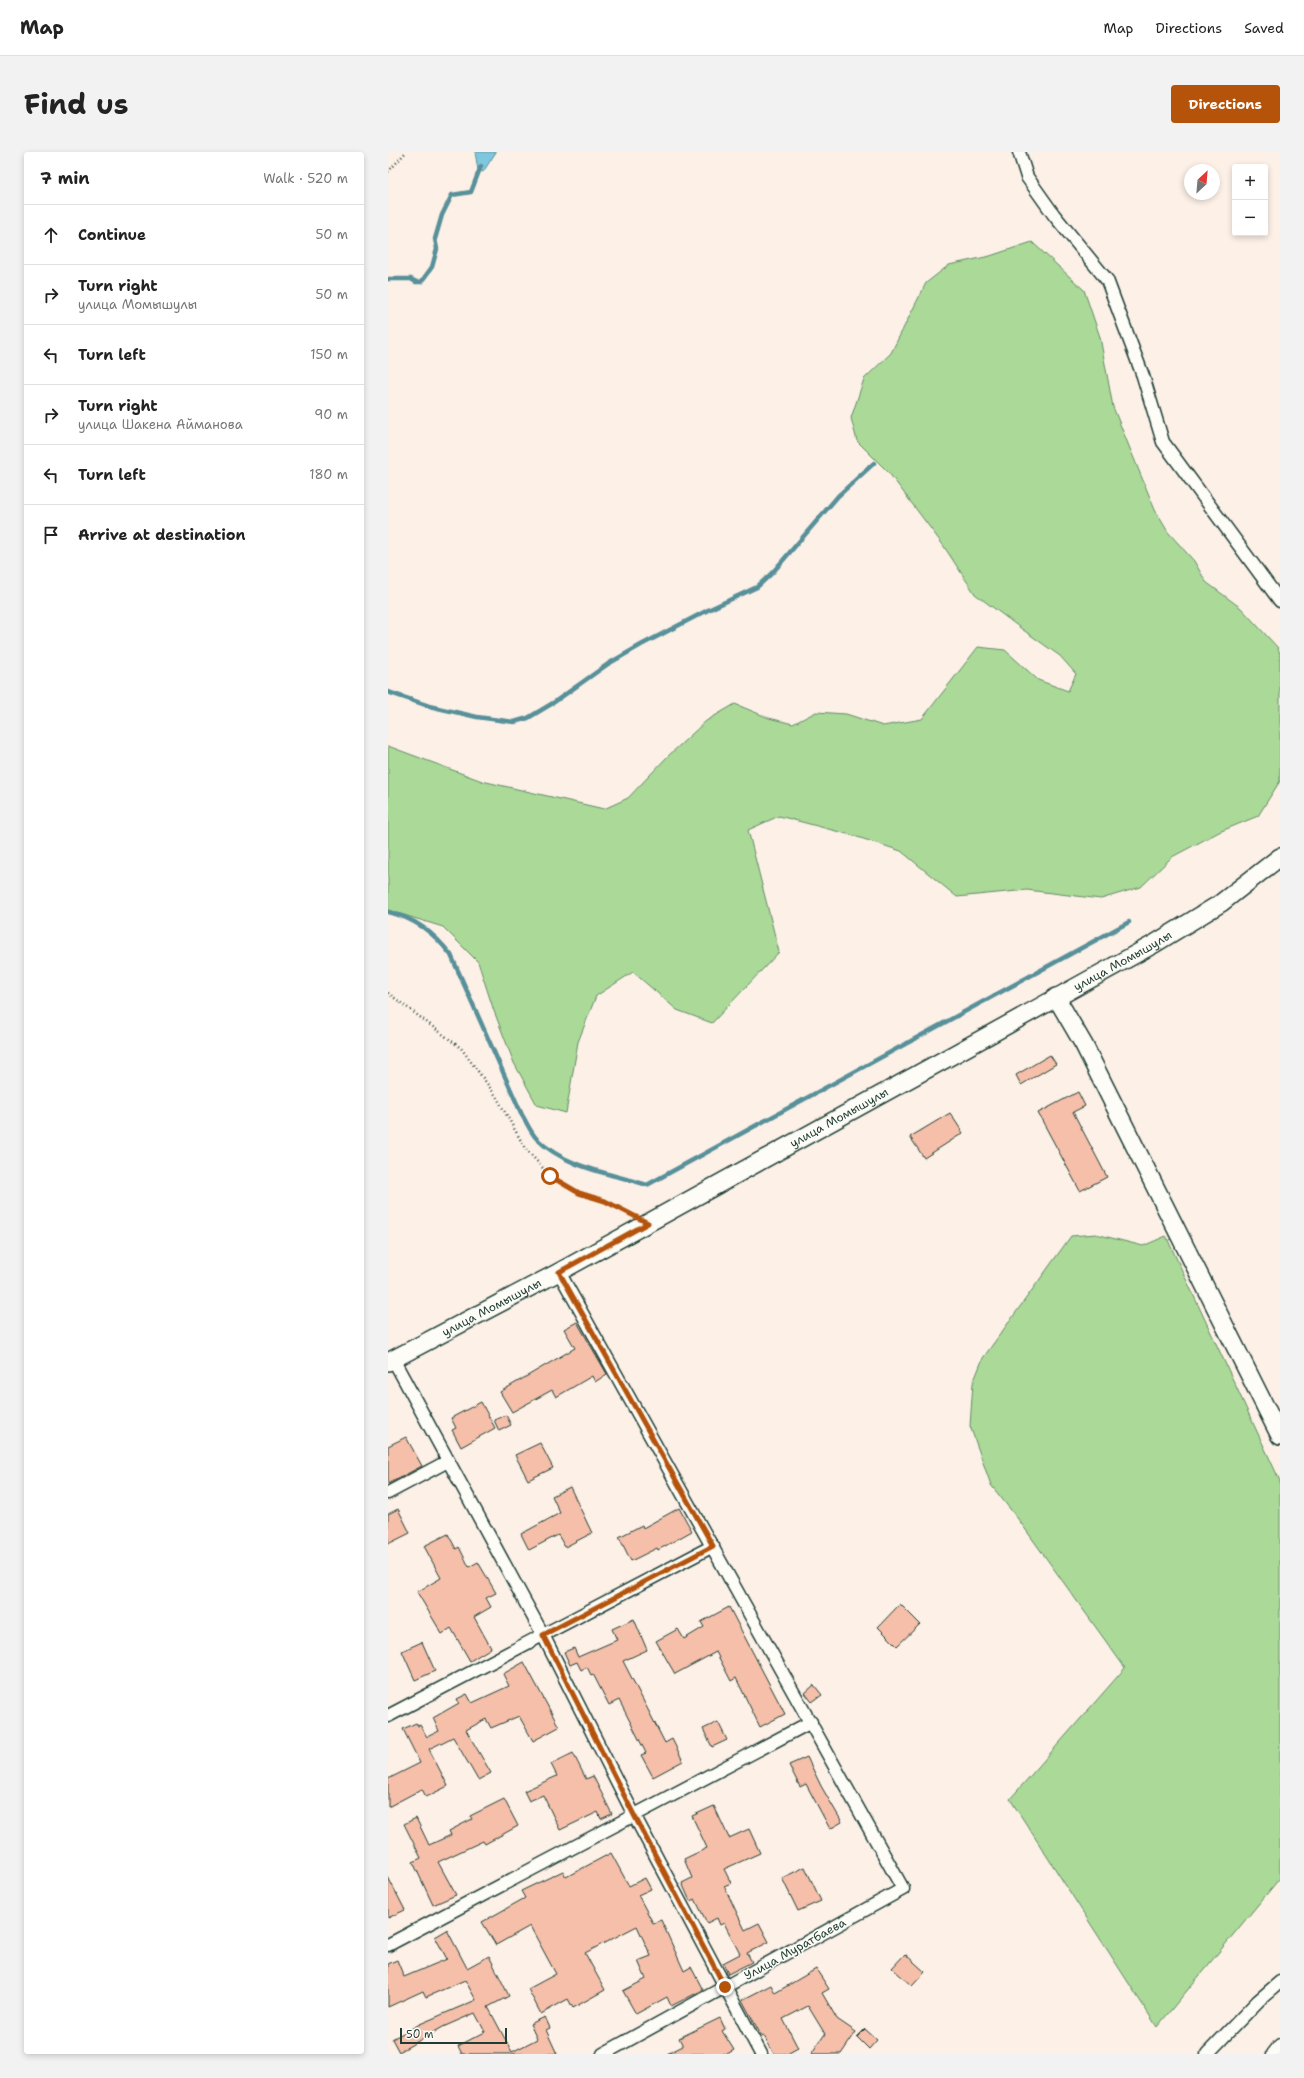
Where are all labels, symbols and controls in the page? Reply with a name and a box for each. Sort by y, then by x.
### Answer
text: Map [20,15,64,40]
text: Map [1104,19,1134,37]
text: Directions [1156,19,1222,37]
text: Saved [1244,19,1284,37]
text: Find us [24,85,129,123]
button: Directions [1171,85,1280,123]
north arrow [1184,164,1220,200]
map controls [1232,164,1268,236]
button: + [1232,164,1268,200]
text: 7 min [40,167,90,189]
text: Walk · 520 m [263,170,348,187]
button: − [1232,200,1268,236]
icon: ahead [40,224,62,246]
text: Continue [78,225,146,245]
text: 50 m [315,226,348,243]
text: Turn right [78,276,158,296]
icon: right [40,284,62,306]
text: 50 m [315,286,348,303]
text: улица Момышулы [78,296,197,313]
icon: left [40,344,62,366]
text: Turn left [78,345,146,365]
text: 150 m [310,346,348,363]
text: Turn right [78,396,158,416]
icon: right [40,404,62,426]
text: 90 m [314,406,348,423]
text: улица Шакена Айманова [78,416,243,433]
icon: left [40,464,62,486]
text: Turn left [78,465,146,485]
text: 180 m [309,466,348,483]
icon: arrive [40,524,62,546]
text: Arrive at destination [78,525,246,545]
street label: улица Момышулы [1071,927,1175,995]
street label: улица Момышулы [787,1084,891,1151]
route start [541,1167,559,1185]
street label: улица Момышулы [439,1275,544,1340]
street label: Улица Муратбаева [741,1914,849,1984]
route end [716,1978,734,1996]
scale bar [400,2026,507,2045]
text: 50 m [406,2027,434,2042]

